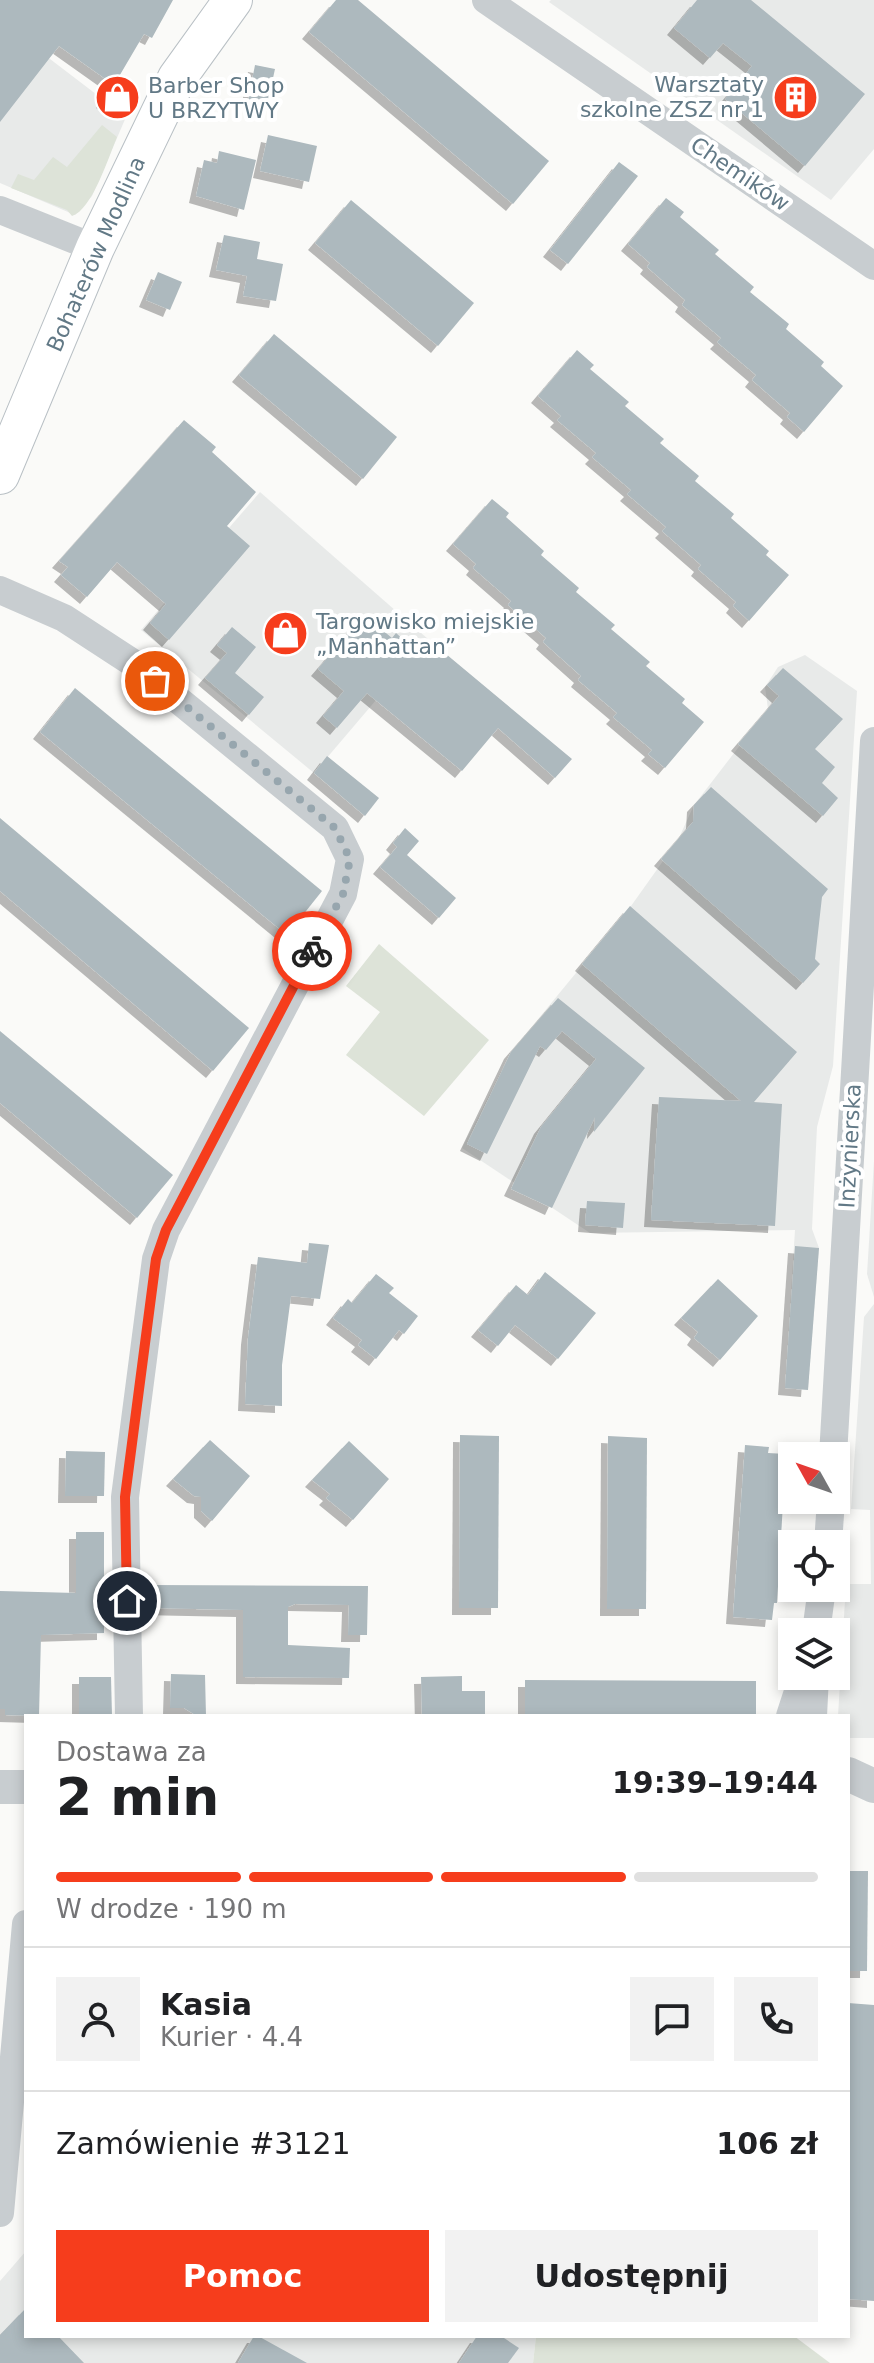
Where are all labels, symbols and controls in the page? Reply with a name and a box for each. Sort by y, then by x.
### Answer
place label: Warsztaty szkolne ZSZ nr 1 [580,72,764,122]
place label: Barber Shop U BRZYTWY [148,73,285,123]
building icon: Warsztaty szkolne ZSZ nr 1 [771,73,819,121]
shop icon: Barber Shop U BRZYTWY [93,74,141,122]
street label: Chemików [686,132,794,216]
street label: Bohaterów Modlina [42,152,150,356]
place label: Targowisko miejskie „Manhattan” [315,609,534,659]
shop icon: Targowisko miejskie „Manhattan” [261,610,309,658]
pin [121,647,189,715]
icon: bag [133,659,177,703]
courier [272,911,352,991]
icon: bike [290,929,334,973]
street label: Inżynierska [834,1083,866,1209]
north arrow [778,1442,850,1514]
map controls [778,1442,850,1690]
button: locate [778,1530,850,1602]
pin [93,1567,161,1635]
icon: home [105,1579,149,1623]
button: layers [778,1618,850,1690]
text: Dostawa za [56,1737,207,1767]
text: 19:39–19:44 [612,1765,818,1800]
text: 2 min [56,1767,219,1827]
text: W drodze · 190 m [56,1894,287,1924]
button: person [56,1977,140,2061]
button: chat [630,1977,714,2061]
button: phone [734,1977,818,2061]
text: Kasia [160,1987,252,2022]
text: Kurier · 4.4 [160,2022,303,2052]
text: Zamówienie #3121 [56,2126,351,2161]
text: 106 zł [716,2126,818,2161]
button: Pomoc [56,2230,429,2322]
button: Udostępnij [445,2230,818,2322]

